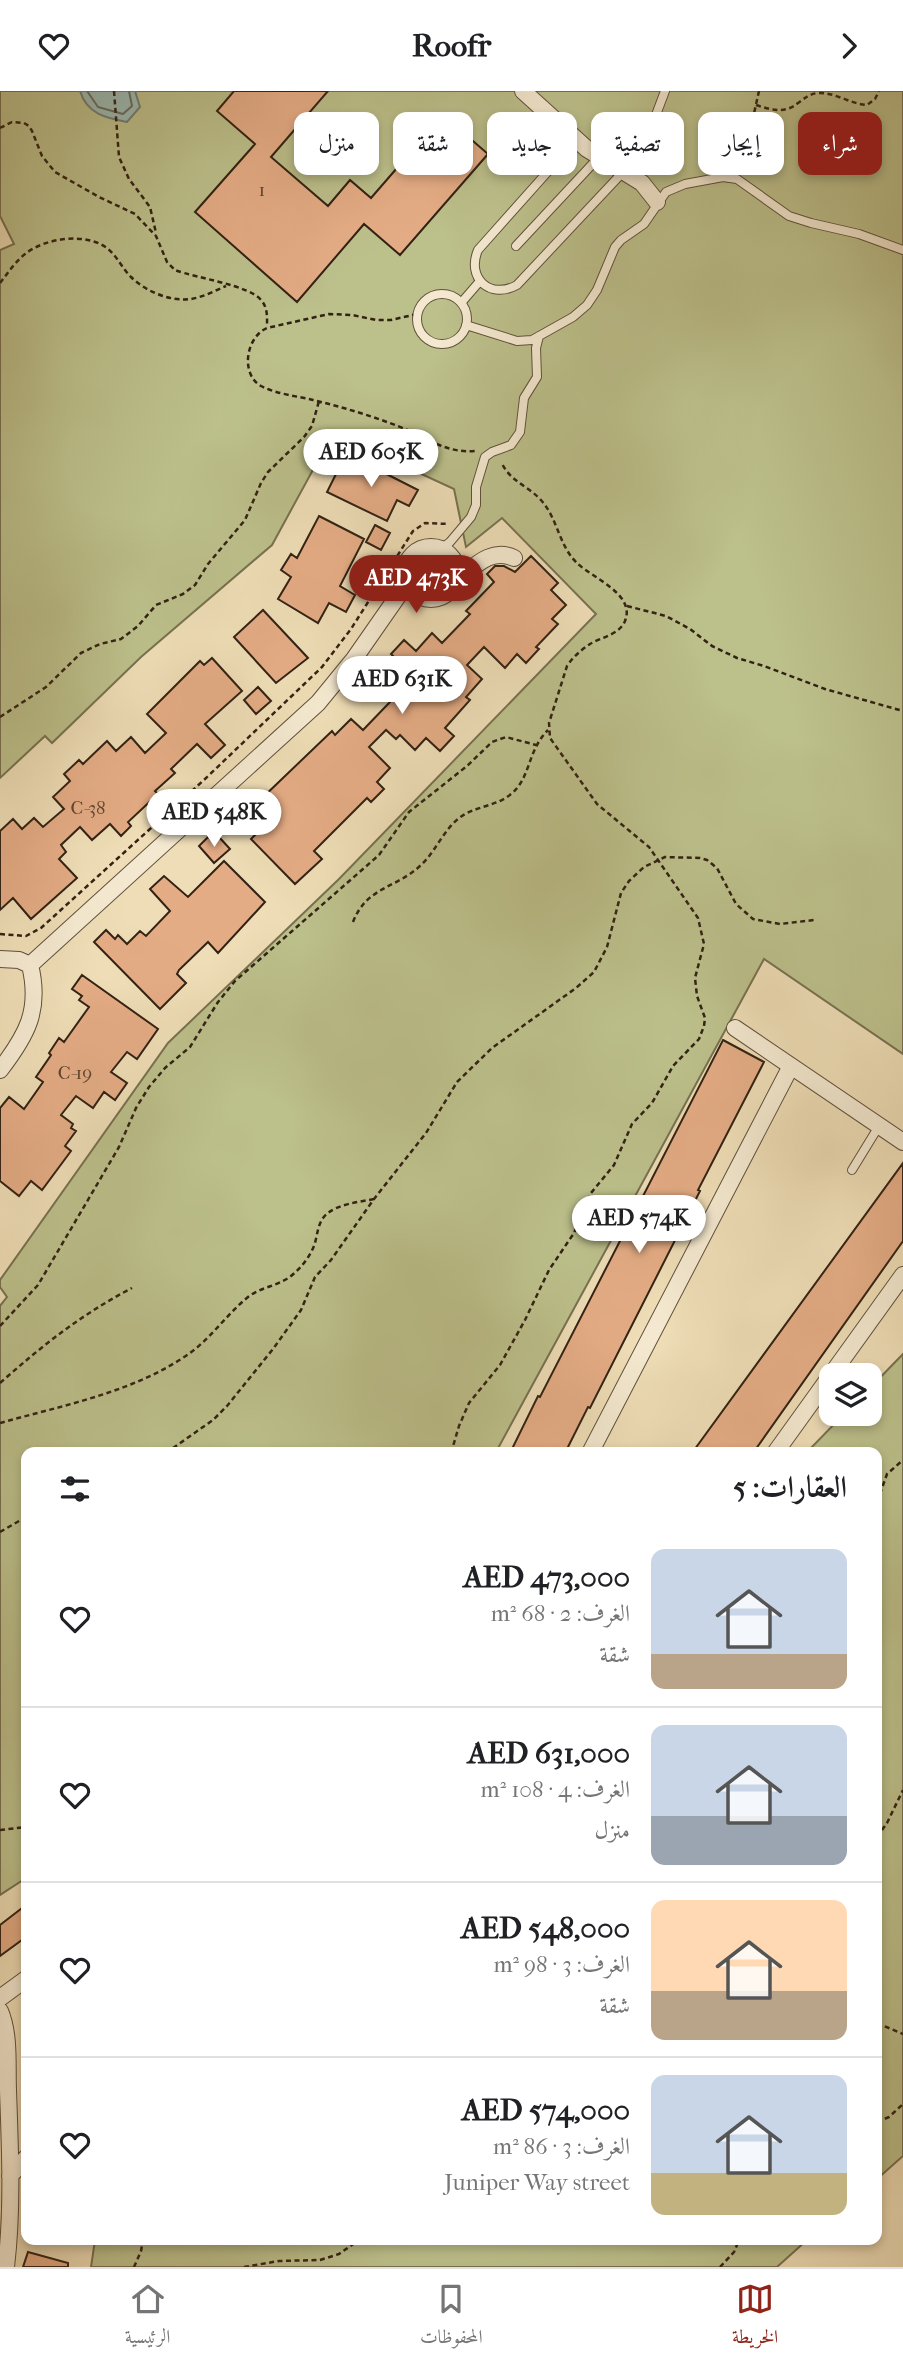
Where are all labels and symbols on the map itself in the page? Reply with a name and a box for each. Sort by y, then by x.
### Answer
house number: 1 [259,179,265,201]
pin: AED 605K [299,429,443,489]
pin: AED 473K [344,555,488,615]
pin: AED 631K [330,657,474,716]
pin: AED 548K [142,789,286,849]
house number: C-38 [70,797,106,819]
house number: C-19 [58,1062,92,1084]
pin: AED 574K [567,1195,711,1255]

